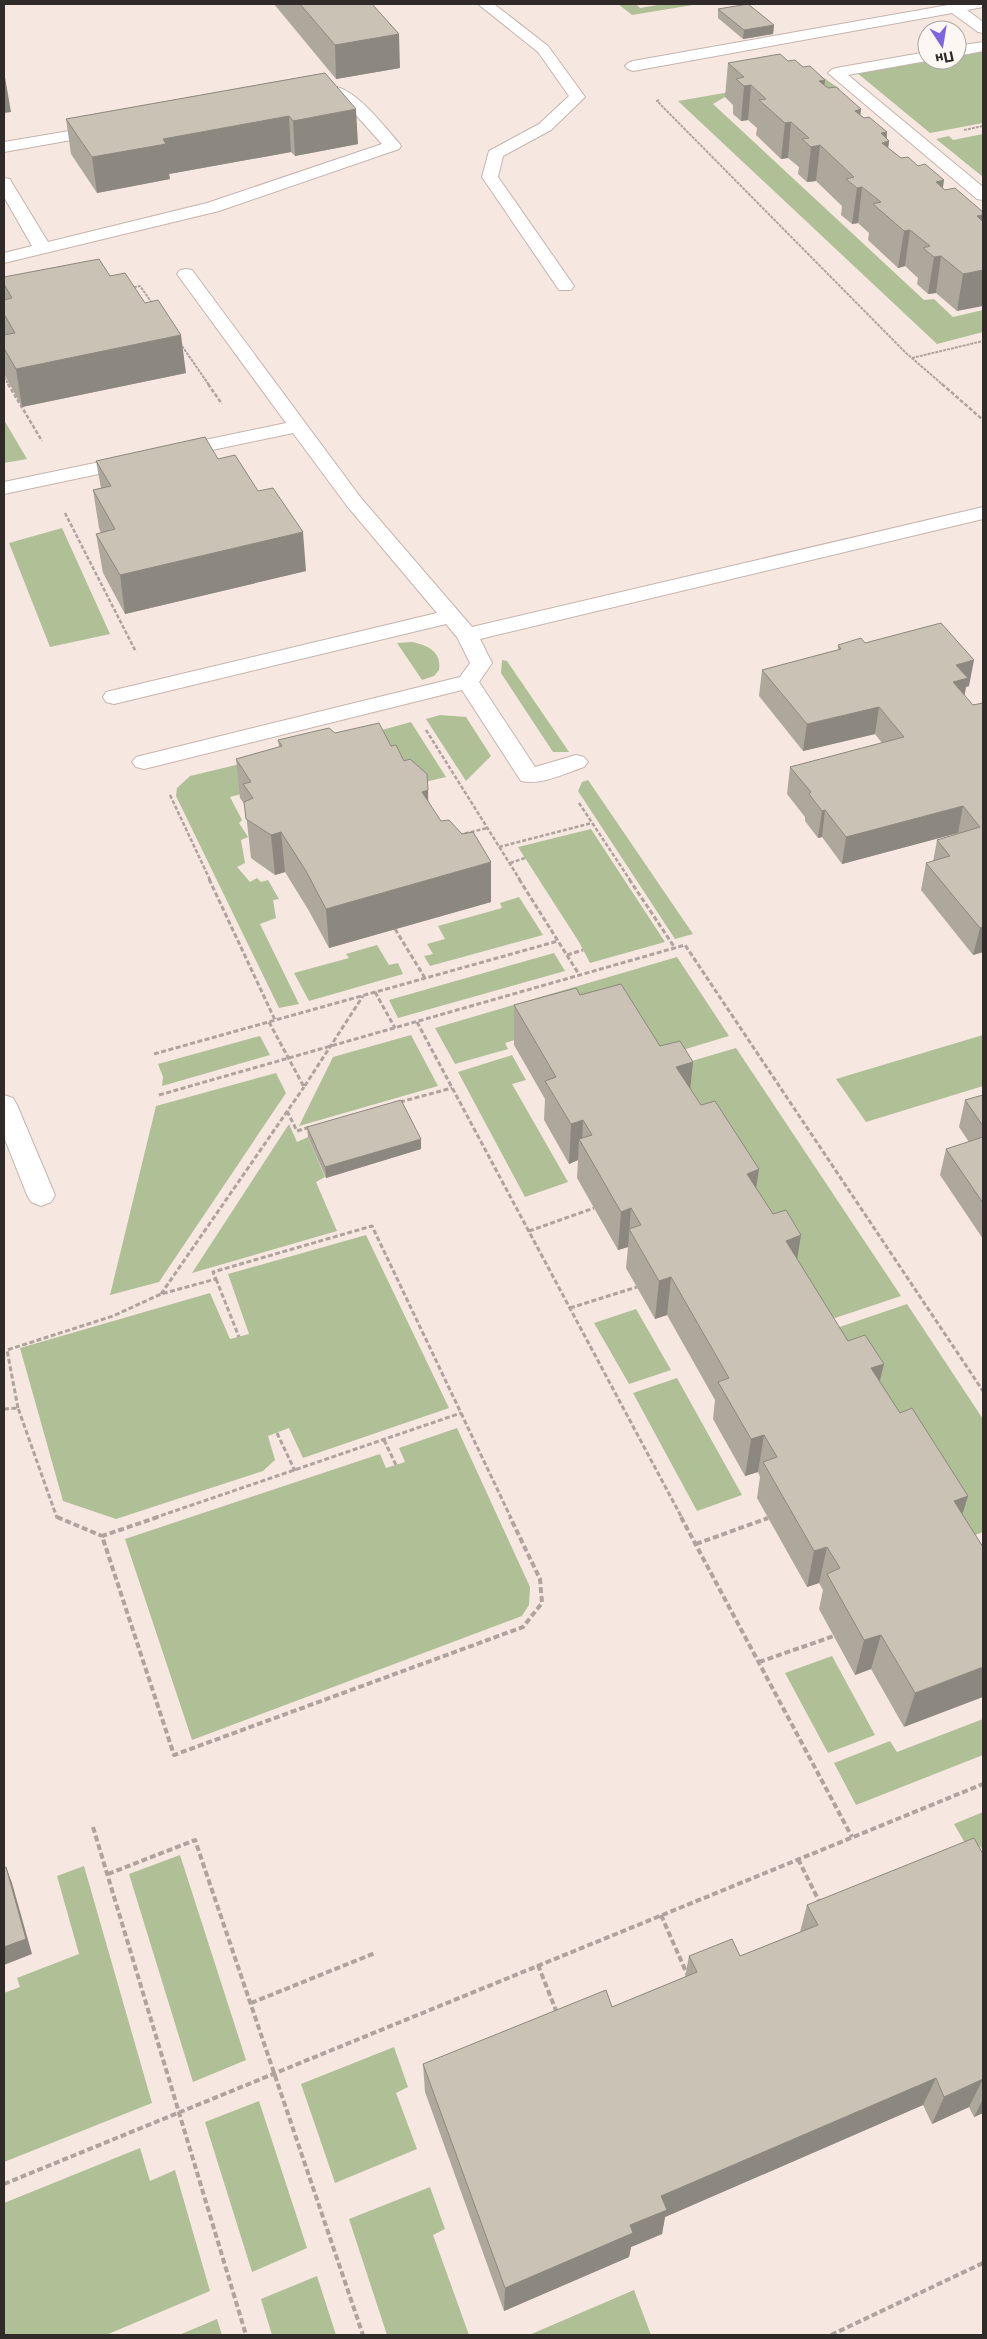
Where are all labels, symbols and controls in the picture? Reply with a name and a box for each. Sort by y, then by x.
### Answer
north arrow [917,20,967,70]
text: Пн [934,48,956,68]

